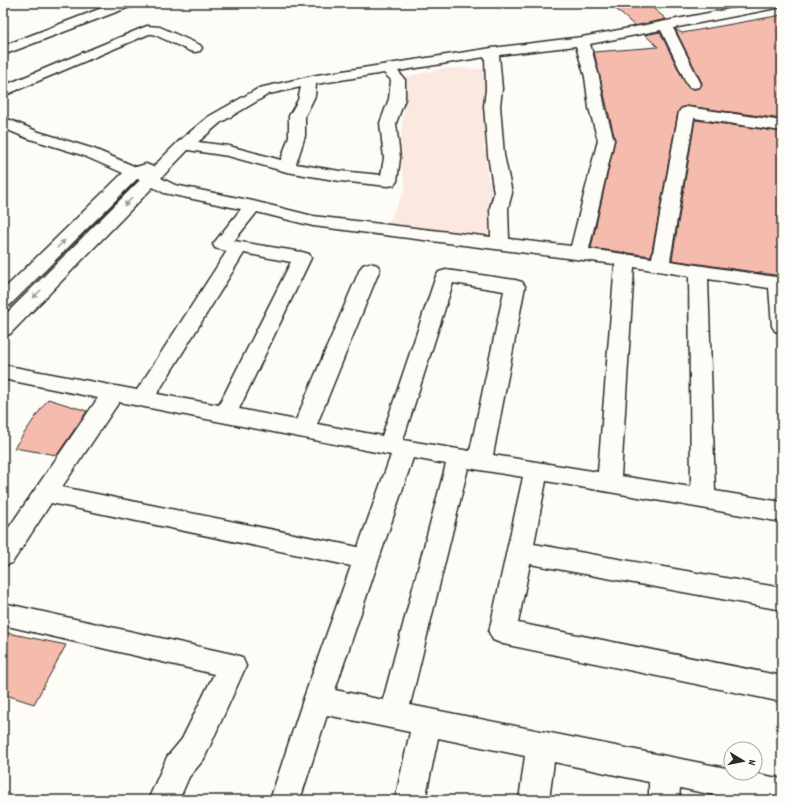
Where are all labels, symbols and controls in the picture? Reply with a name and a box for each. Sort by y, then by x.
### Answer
one-way arrow [123,197,133,207]
one-way arrow [56,239,66,249]
one-way arrow [32,289,42,299]
north arrow [723,741,763,781]
text: N [742,758,759,767]

